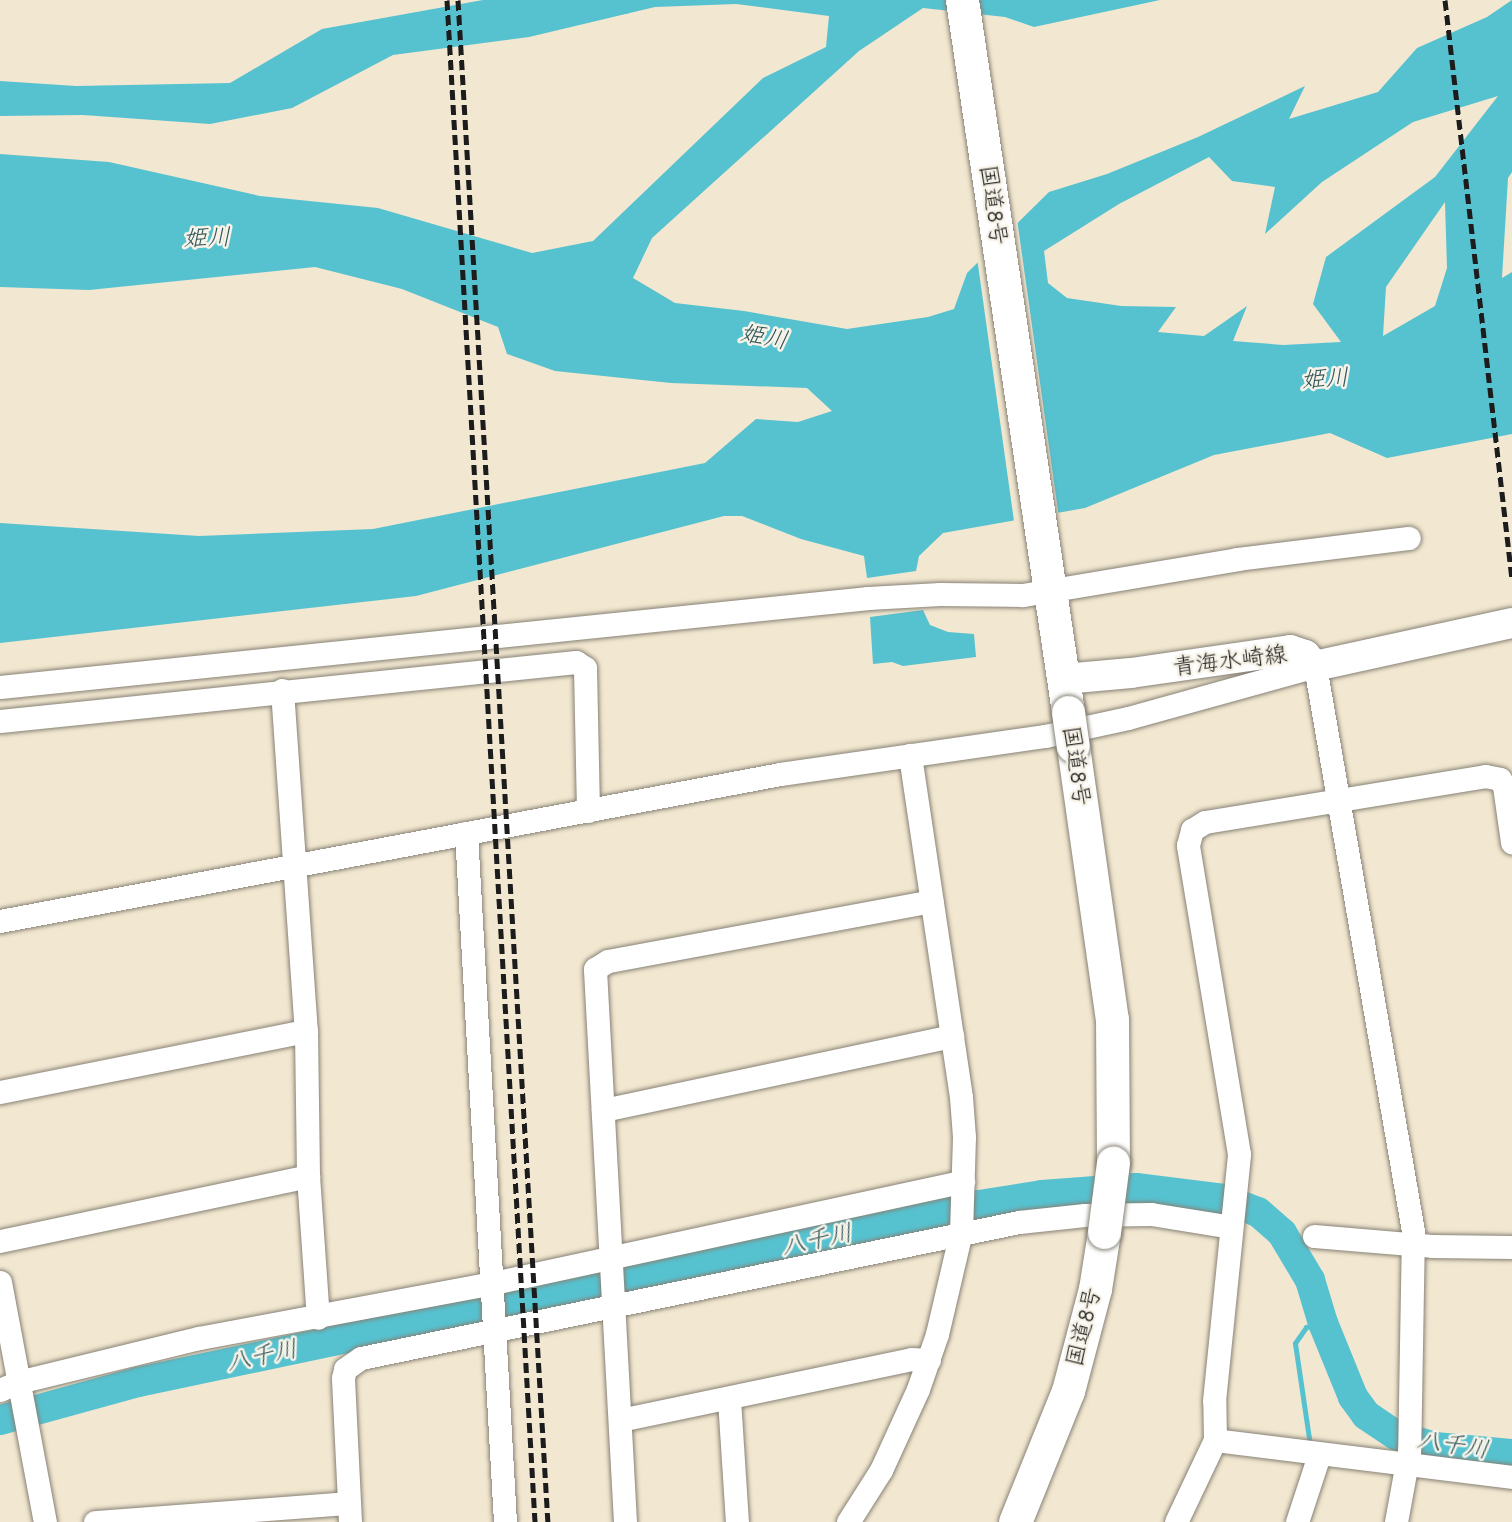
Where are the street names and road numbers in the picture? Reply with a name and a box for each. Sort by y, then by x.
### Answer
street label: 国道8号 [974,163,1012,247]
street label: 青海水崎線 [1171,640,1289,682]
street label: 国道8号 [1057,724,1095,808]
street label: 国道8号 [1061,1284,1107,1370]

